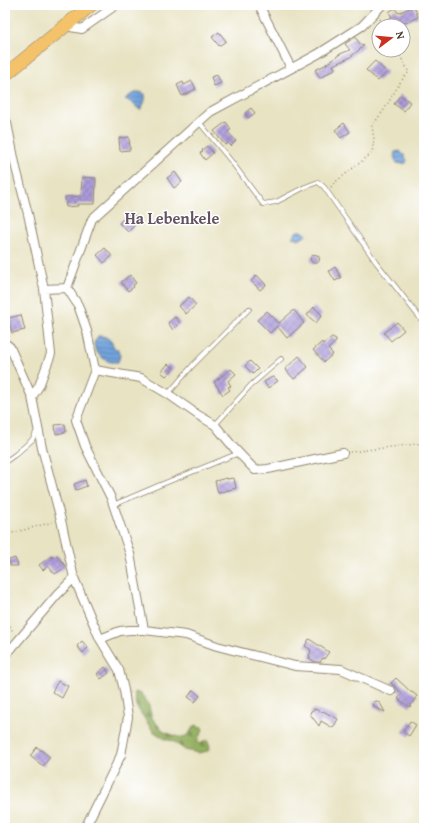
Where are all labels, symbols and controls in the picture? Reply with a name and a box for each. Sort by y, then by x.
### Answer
north arrow [371,18,411,58]
text: N [392,30,409,42]
district label: Ha Lebenkele [125,206,219,230]

